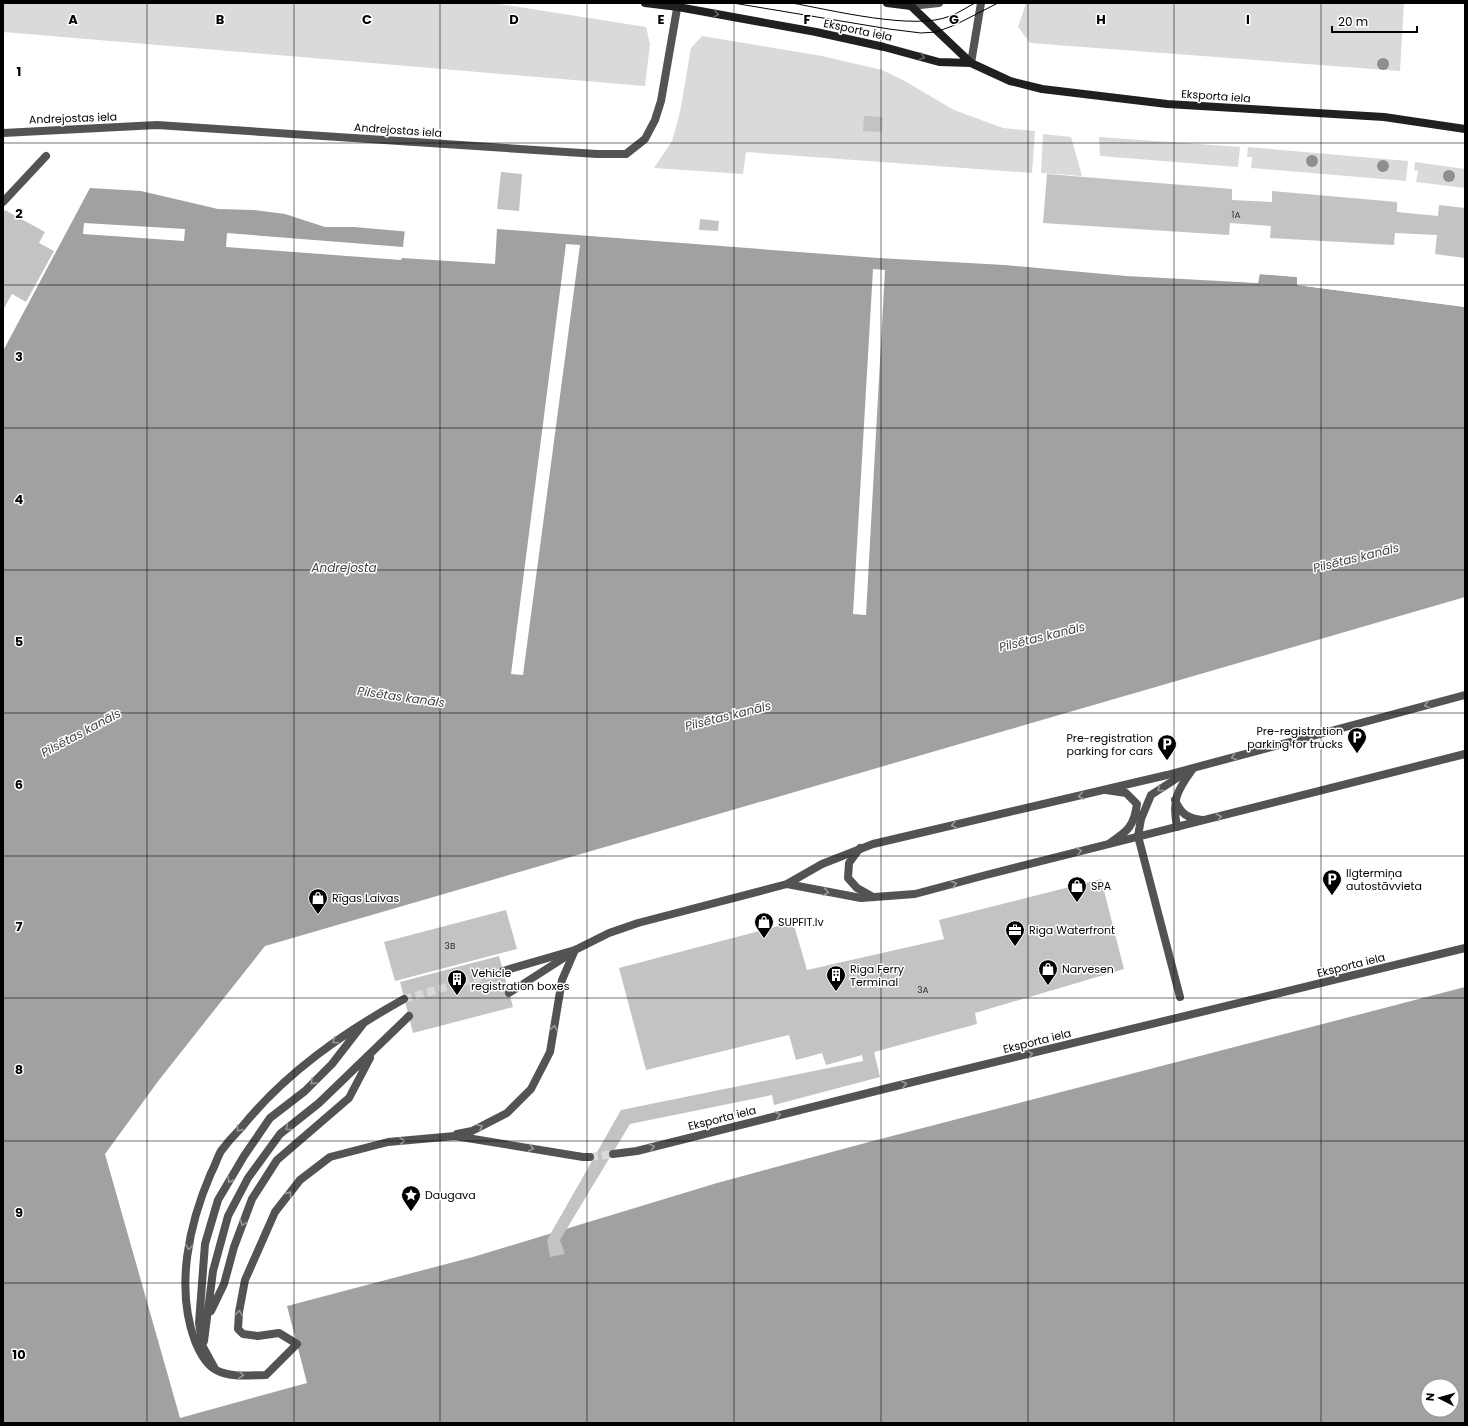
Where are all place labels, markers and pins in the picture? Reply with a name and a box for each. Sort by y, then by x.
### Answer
place label: Pre-registration parking for trucks [1247,723,1343,752]
parking icon: Pre-registration parking for trucks [1346,726,1368,754]
place label: Pre-registration parking for cars [1067,730,1153,759]
parking icon: Pre-registration parking for cars [1156,733,1178,761]
place label: Ilgtermiņa autostāvvieta [1346,865,1422,894]
parking icon: Ilgtermiņa autostāvvieta [1321,868,1343,896]
shop icon: SPA [1066,875,1088,903]
place label: SPA [1091,878,1112,894]
shop icon: Rīgas Laivas [307,887,329,915]
place label: Rīgas Laivas [332,890,399,906]
shop icon: SUPFIT.lv [753,911,775,939]
place label: SUPFIT.lv [778,914,824,930]
office icon: Riga Waterfront [1004,919,1026,947]
place label: Riga Waterfront [1029,922,1115,938]
shop icon: Narvesen [1037,958,1059,986]
place label: Riga Ferry Terminal [850,961,905,990]
place label: Narvesen [1062,961,1114,977]
building icon: Riga Ferry Terminal [825,964,847,992]
place label: Vehicle registration boxes [471,965,570,994]
building icon: Vehicle registration boxes [446,968,468,996]
place icon: Daugava [400,1184,422,1212]
place label: Daugava [425,1187,476,1203]

